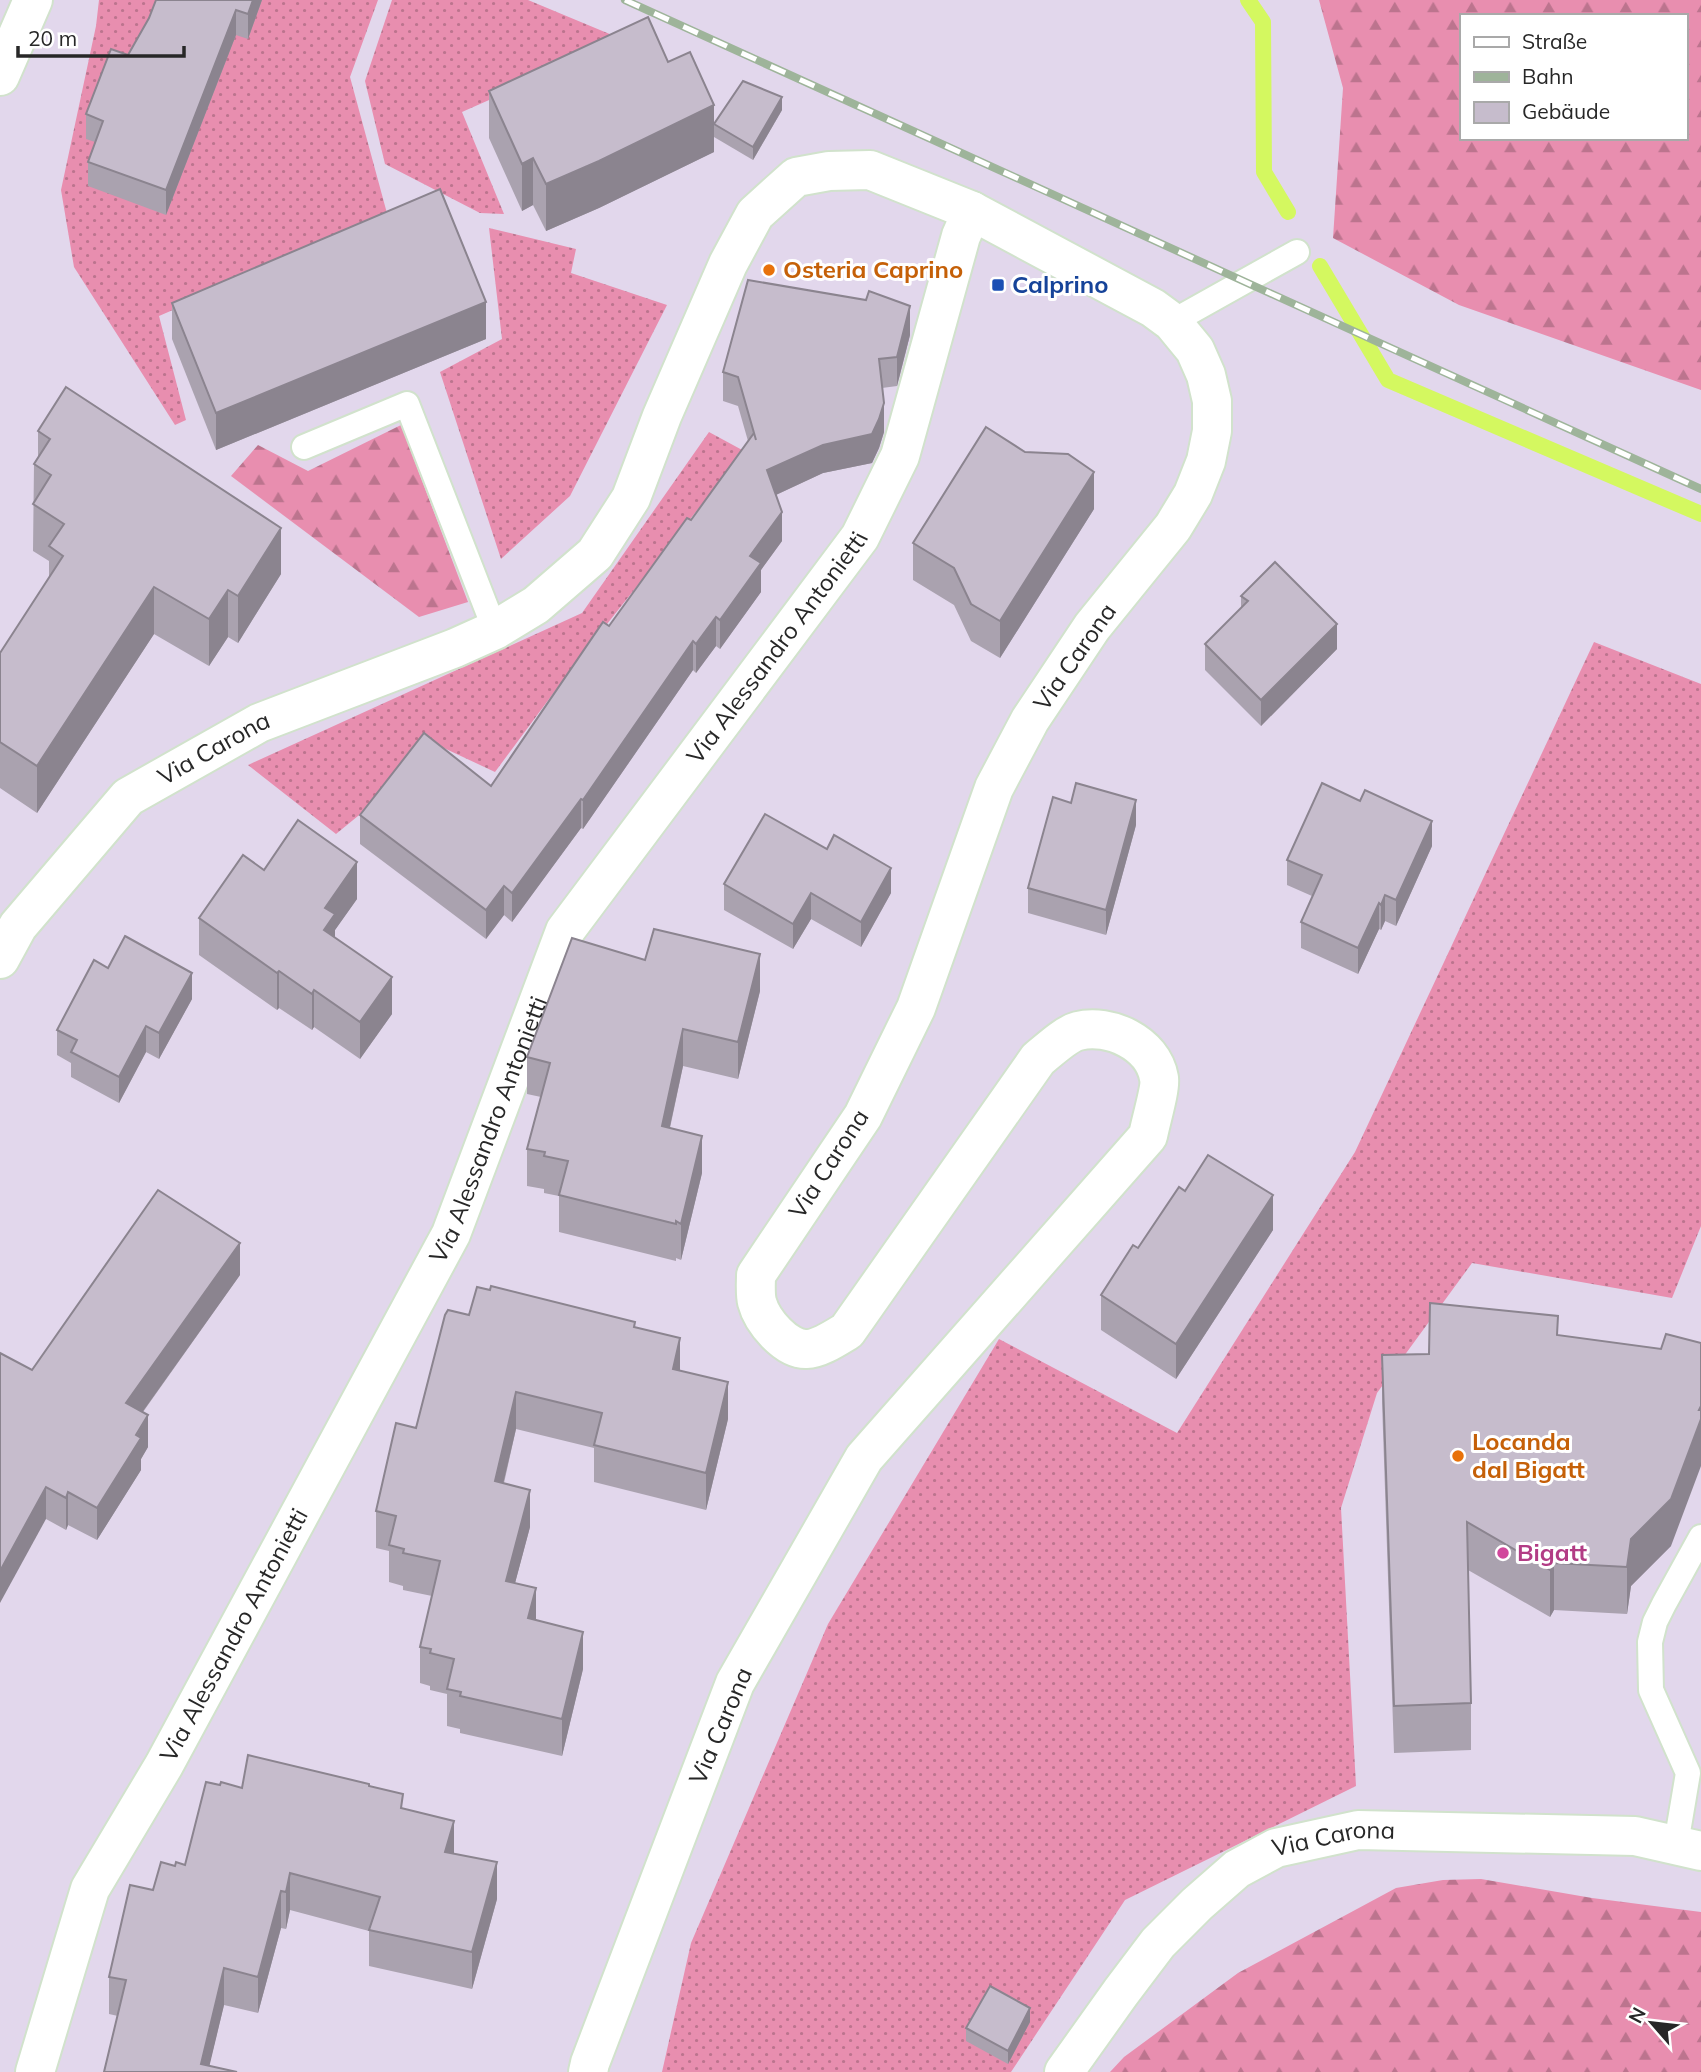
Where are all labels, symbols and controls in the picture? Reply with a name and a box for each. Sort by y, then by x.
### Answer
scale bar [18,14,184,58]
legend [1460,14,1687,140]
text: 20 m [28,25,77,51]
text: Straße [1522,28,1587,54]
text: Bahn [1522,63,1574,89]
text: Gebäude [1522,98,1610,124]
place label: Osteria Caprino [783,254,963,284]
marker: Osteria Caprino [761,262,777,278]
place label: Calprino [1012,269,1108,299]
marker: Calprino [990,277,1006,293]
street label: Via Alessandro Antonietti [679,527,874,769]
street label: Via Carona [1026,597,1122,716]
street label: Via Carona [152,704,274,791]
street label: Via Alessandro Antonietti [422,992,553,1268]
street label: Via Carona [782,1103,875,1224]
place label: Locanda dal Bigatt [1472,1426,1585,1484]
marker: Locanda dal Bigatt [1450,1448,1466,1464]
street label: Via Alessandro Antonietti [153,1503,314,1767]
place label: Bigatt [1517,1537,1587,1567]
marker: Bigatt [1495,1545,1511,1561]
street label: Via Carona [682,1663,758,1789]
street label: Via Carona [1269,1814,1395,1862]
north arrow [1617,1988,1687,2058]
text: N [1623,2003,1651,2027]

